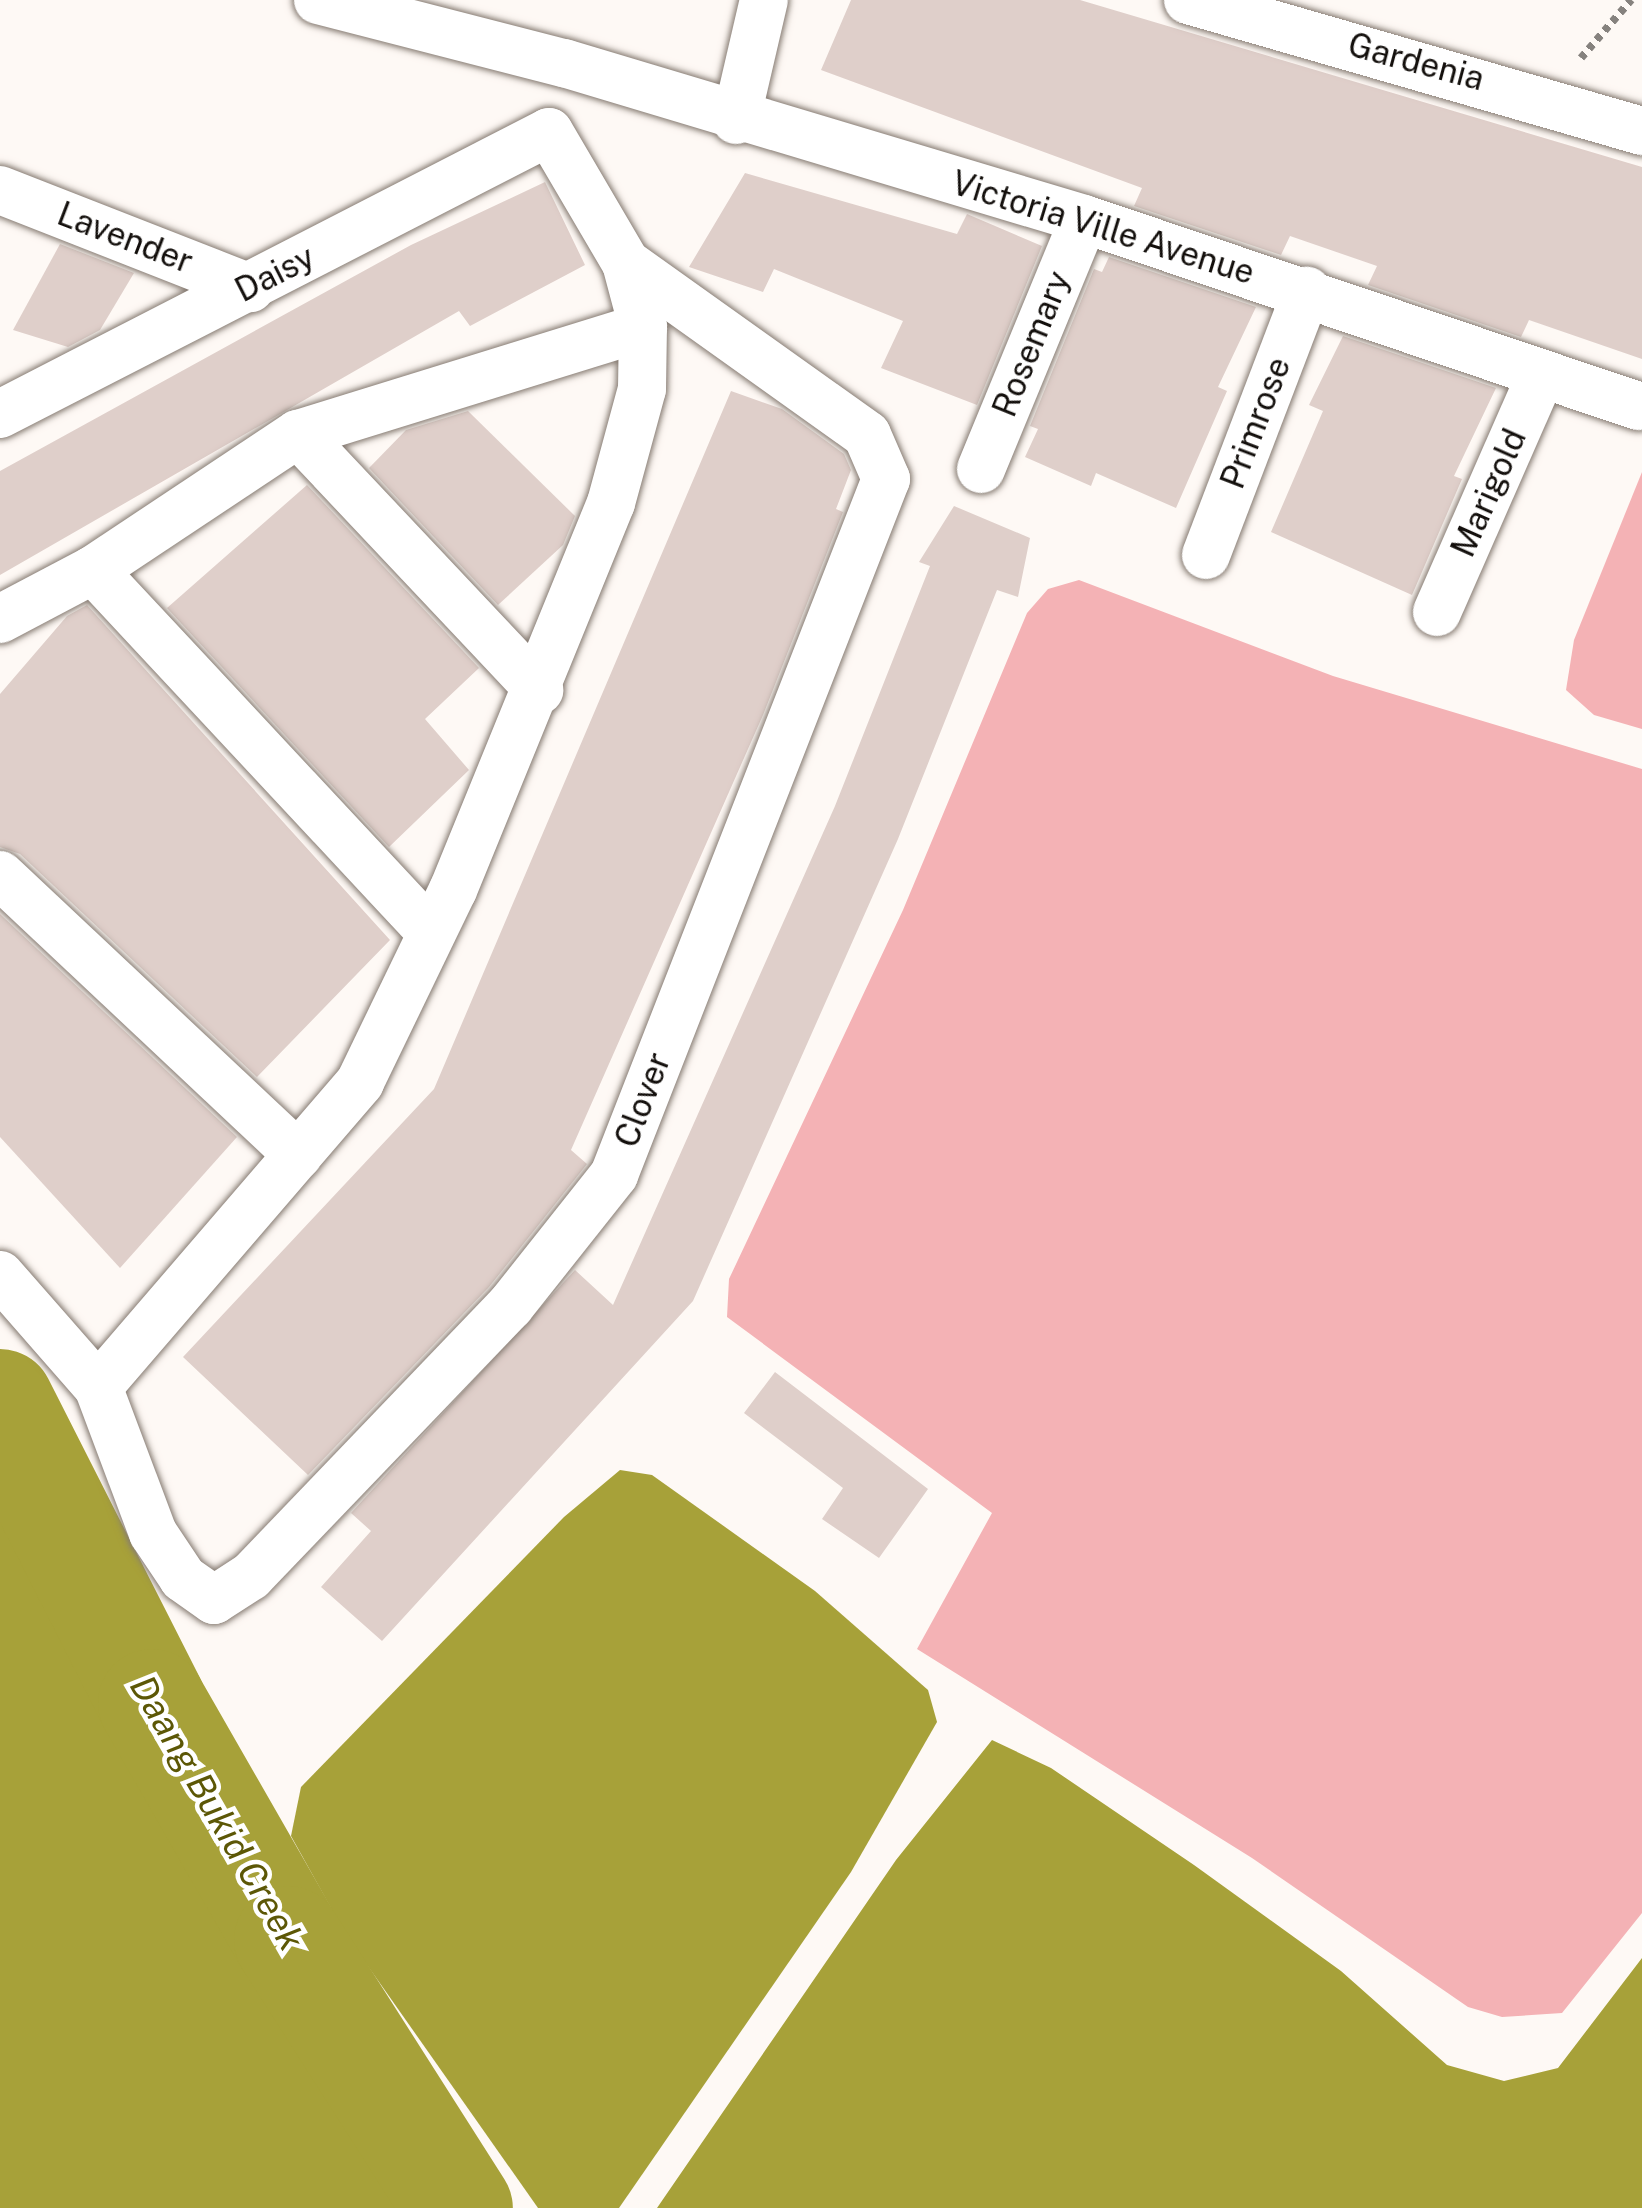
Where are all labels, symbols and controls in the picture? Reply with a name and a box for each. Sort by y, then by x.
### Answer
street label: Gardenia [1344,25,1488,99]
street label: Victoria Ville Avenue [946,163,1260,293]
street label: Lavender [52,194,198,282]
street label: Daisy [229,237,321,311]
street label: Rosemary [985,265,1079,423]
street label: Primrose [1213,352,1299,494]
street label: Marigold [1443,423,1535,563]
street label: Clover [607,1047,679,1153]
water label: Daang Bukid Creek [121,1668,313,1958]

